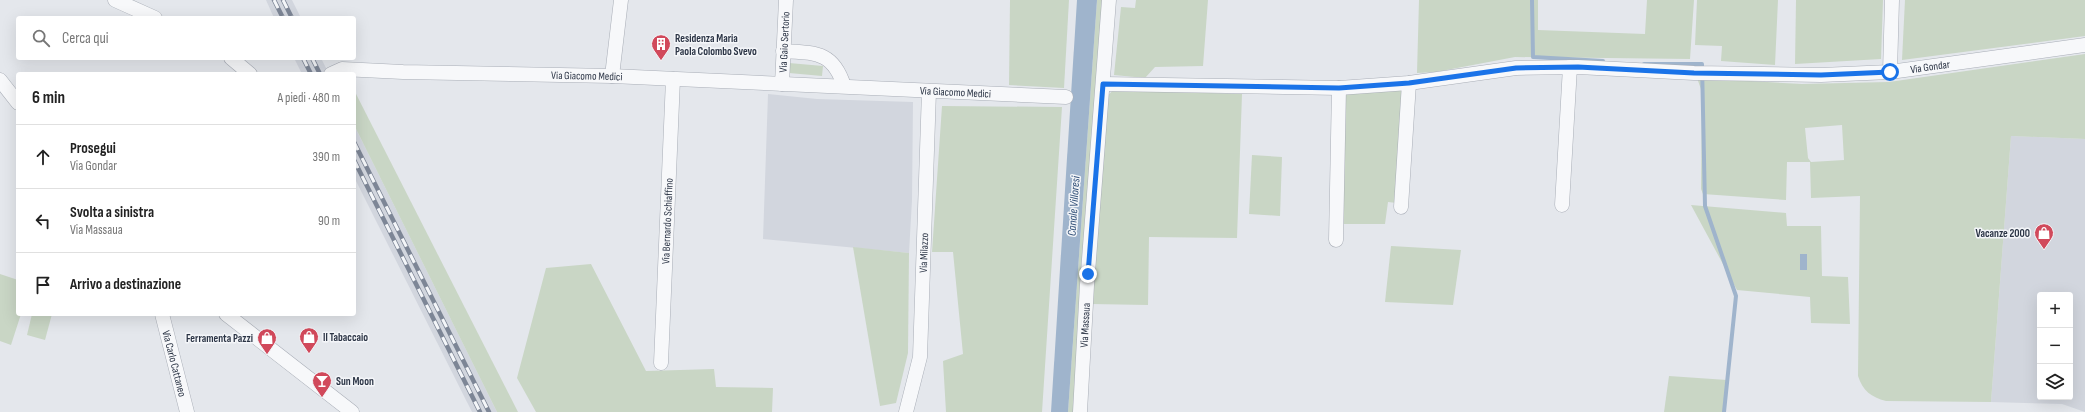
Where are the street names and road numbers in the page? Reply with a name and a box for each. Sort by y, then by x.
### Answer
street label: Via Gaio Sertorio [776,11,792,73]
street label: Via Gondar [1909,57,1951,76]
street label: Via Giacomo Medici [551,68,623,83]
street label: Via Giacomo Medici [920,84,991,100]
street label: Via Bernardo Schiaffino [659,177,675,264]
street label: Via Milazzo [916,232,931,273]
street label: Via Massaua [1077,302,1093,348]
street label: Via Carlo Cattaneo [160,329,189,398]

